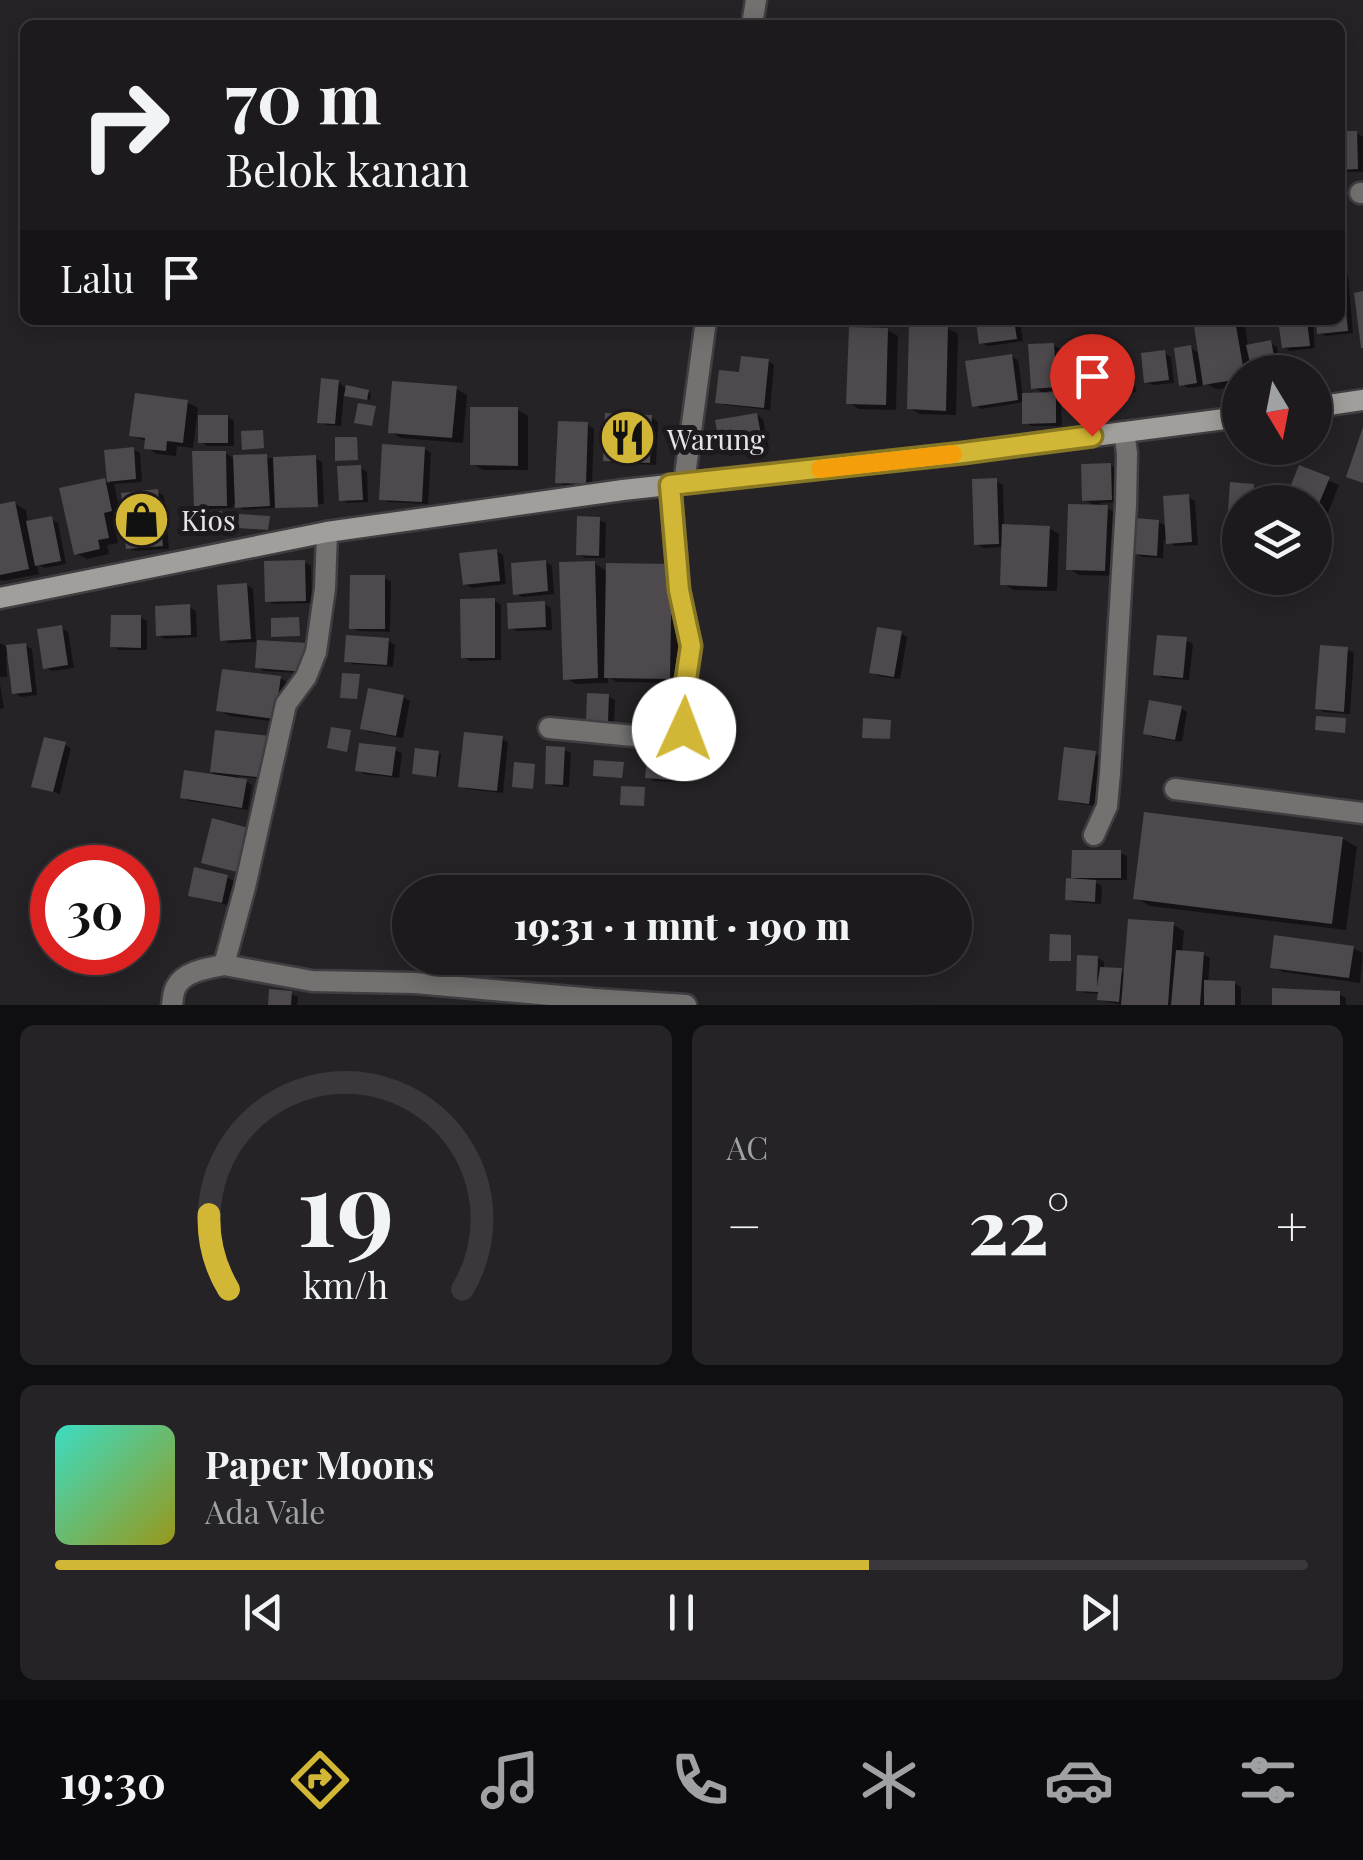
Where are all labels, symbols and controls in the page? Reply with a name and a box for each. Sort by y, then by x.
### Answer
text: 70 m [225,48,382,142]
icon: right [60,60,190,190]
text: Belok kanan [225,138,469,198]
icon: arrive [154,250,209,305]
text: Lalu [60,252,134,303]
pin [1050,334,1135,437]
icon: arrive [1065,349,1120,404]
north arrow [1222,355,1332,465]
map controls [1222,355,1332,595]
restaurant icon: Warung [598,408,658,468]
place label: Warung [666,420,765,457]
button: layers [1222,485,1332,595]
shop icon: Kios [112,489,172,549]
place label: Kios [181,501,235,538]
position arrow [632,677,736,781]
speed limit sign: 30 [30,845,160,975]
text: 19:31 · 1 mnt · 190 m [514,899,850,950]
text: AC [727,1125,768,1168]
text: 19 [297,1134,394,1273]
text: 22° [968,1174,1070,1274]
text: − [727,1187,762,1261]
text: + [1276,1187,1308,1261]
text: km/h [303,1260,389,1308]
text: Paper Moons [205,1438,434,1489]
text: Ada Vale [205,1489,325,1532]
icon: previous [236,1585,291,1640]
icon: pause [654,1585,709,1640]
icon: next [1072,1585,1127,1640]
icon: directions [285,1745,355,1815]
icon: music [475,1745,545,1815]
icon: phone [665,1745,735,1815]
icon: climate [854,1745,924,1815]
icon: car [1044,1745,1114,1815]
icon: filters [1233,1745,1303,1815]
text: 19:30 [60,1750,166,1810]

